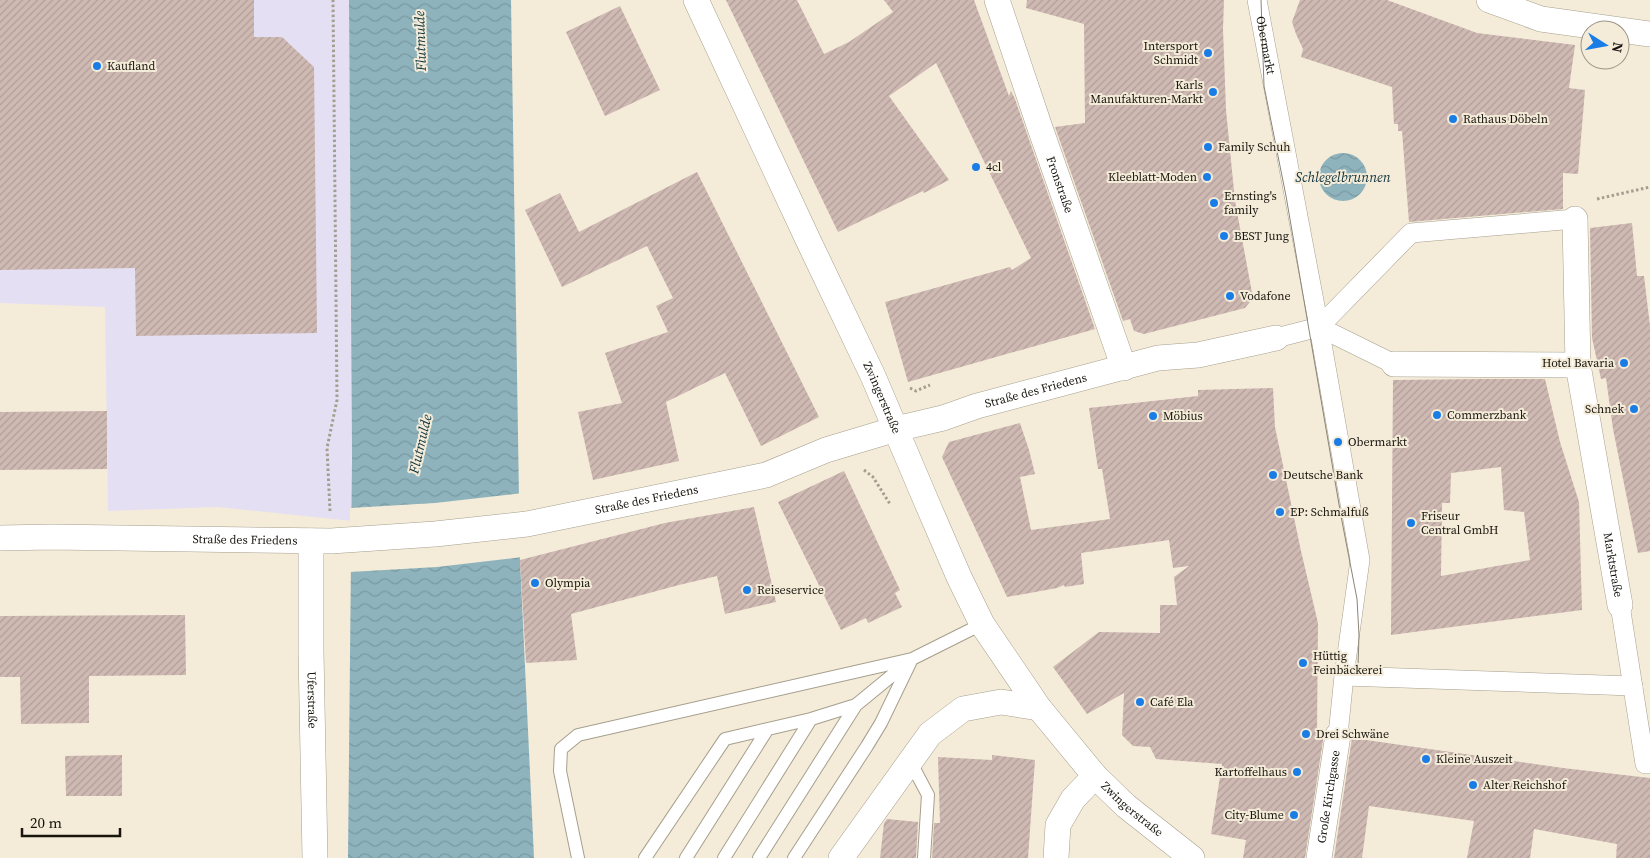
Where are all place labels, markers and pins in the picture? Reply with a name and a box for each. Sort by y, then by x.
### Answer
place label: Intersport Schmidt [1143,38,1198,68]
marker: Intersport Schmidt [1202,47,1214,59]
place label: Kaufland [107,58,156,74]
marker: Kaufland [91,60,103,72]
place label: Karls Manufakturen-Markt [1090,77,1203,107]
marker: Karls Manufakturen-Markt [1207,86,1219,98]
place label: Rathaus Döbeln [1463,111,1548,127]
marker: Rathaus Döbeln [1447,113,1459,125]
place label: Family Schuh [1218,139,1291,155]
marker: Family Schuh [1202,141,1214,153]
place label: 4cl [986,159,1002,175]
marker: 4cl [970,161,982,173]
place label: Kleeblatt-Moden [1108,169,1197,185]
marker: Kleeblatt-Moden [1201,171,1213,183]
place label: Ernsting's family [1224,188,1277,218]
marker: Ernsting's family [1208,197,1220,209]
place label: BEST Jung [1234,228,1289,244]
marker: BEST Jung [1218,230,1230,242]
place label: Vodafone [1240,288,1291,304]
marker: Vodafone [1224,290,1236,302]
place label: Hotel Bavaria [1542,355,1615,371]
marker: Hotel Bavaria [1618,357,1630,369]
place label: Schnek [1585,401,1624,417]
marker: Schnek [1628,403,1640,415]
place label: Commerzbank [1447,407,1527,423]
place label: Möbius [1163,408,1203,424]
marker: Commerzbank [1431,409,1443,421]
marker: Möbius [1147,410,1159,422]
place label: Obermarkt [1348,434,1407,450]
marker: Obermarkt [1332,436,1344,448]
place label: Deutsche Bank [1283,467,1363,483]
marker: Deutsche Bank [1267,469,1279,481]
place label: EP: Schmalfuß [1290,504,1369,520]
marker: EP: Schmalfuß [1274,506,1286,518]
place label: Friseur Central GmbH [1421,508,1498,538]
marker: Friseur Central GmbH [1405,517,1417,529]
place label: Olympia [545,575,591,591]
marker: Olympia [529,577,541,589]
place label: Reiseservice [757,582,824,598]
marker: Reiseservice [741,584,753,596]
place label: Hüttig Feinbäckerei [1313,648,1383,678]
marker: Hüttig Feinbäckerei [1297,657,1309,669]
place label: Café Ela [1150,694,1194,710]
marker: Café Ela [1134,696,1146,708]
place label: Drei Schwäne [1316,726,1389,742]
marker: Drei Schwäne [1300,728,1312,740]
place label: Kleine Auszeit [1436,751,1513,767]
marker: Kleine Auszeit [1420,753,1432,765]
place label: Kartoffelhaus [1214,764,1287,780]
marker: Kartoffelhaus [1291,766,1303,778]
place label: Alter Reichshof [1483,777,1568,793]
marker: Alter Reichshof [1467,779,1479,791]
place label: City-Blume [1224,807,1284,823]
marker: City-Blume [1288,809,1300,821]

